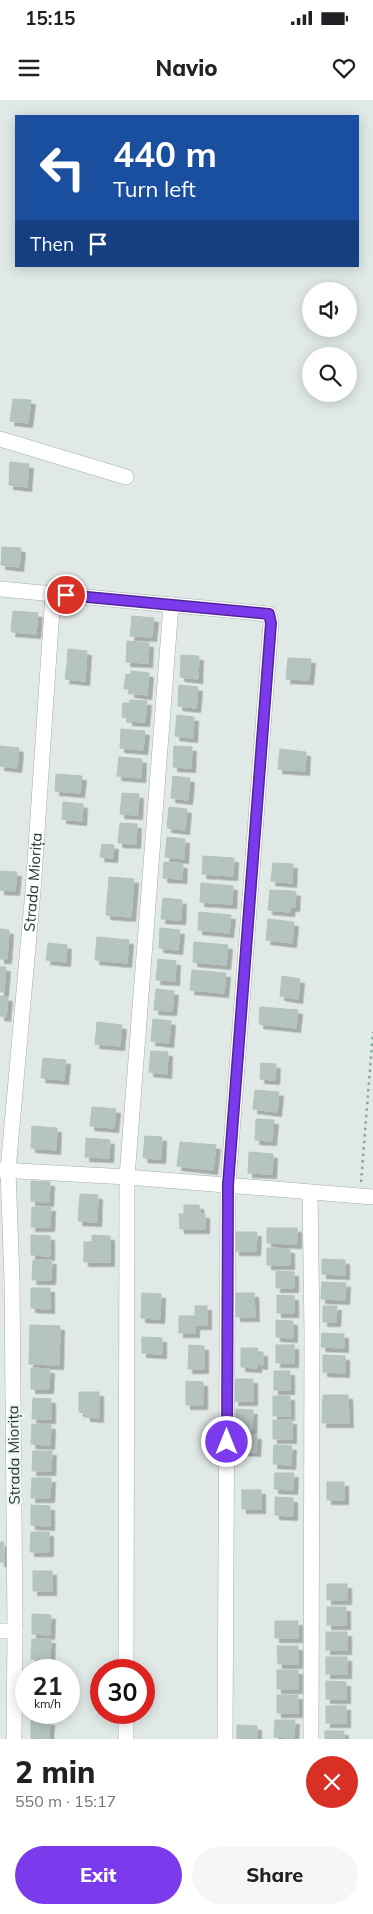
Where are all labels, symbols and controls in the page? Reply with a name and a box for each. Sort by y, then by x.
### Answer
text: 15:15 [25,6,75,30]
icon: menu [15,54,43,82]
text: Navio [156,54,217,82]
icon: heart [330,54,358,82]
text: 440 m [113,132,217,176]
icon: left [30,135,95,200]
text: Turn left [113,175,196,203]
icon: arrive [84,230,112,258]
text: Then [30,232,74,256]
map controls [302,282,357,402]
button: sound [302,282,357,337]
button: search [302,347,357,402]
pin [45,574,87,616]
icon: arrive [52,581,80,609]
street label: Strada Miorița [19,832,46,932]
street label: Strada Miorița [3,1405,24,1505]
position arrow [200,1415,252,1467]
speed limit sign: 30 [90,1659,155,1724]
text: 21 [32,1670,63,1701]
text: km/h [34,1696,61,1711]
text: 2 min [15,1753,95,1791]
button: close [306,1756,358,1808]
text: 550 m · 15:17 [15,1791,116,1811]
button: Exit [15,1846,182,1904]
button: Share [192,1846,358,1904]

